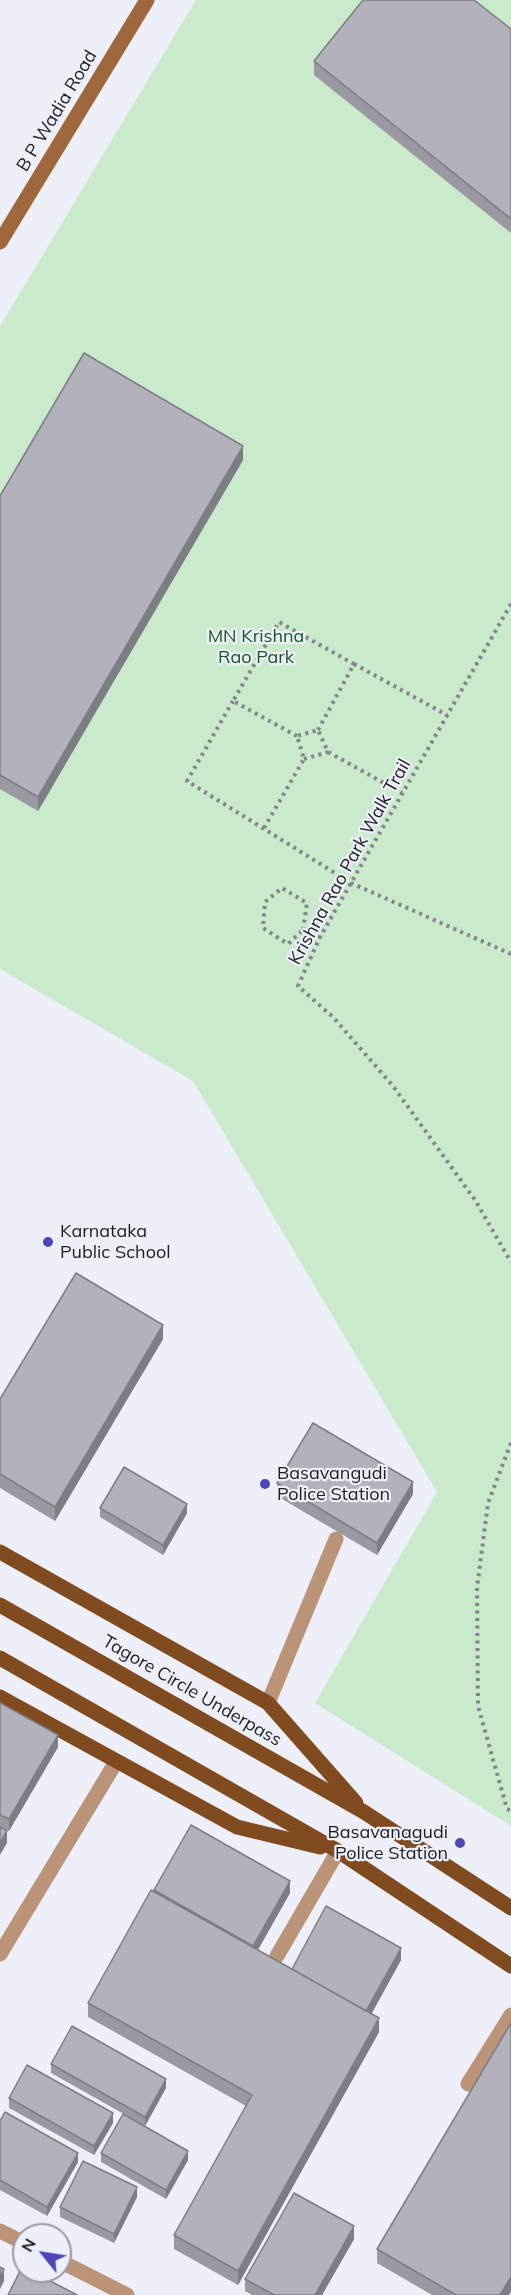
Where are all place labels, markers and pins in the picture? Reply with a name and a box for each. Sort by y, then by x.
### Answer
place label: Karnataka Public School [60,1221,170,1264]
marker: Karnataka Public School [41,1235,55,1249]
place label: Basavangudi Police Station [277,1463,390,1506]
marker: Basavangudi Police Station [258,1477,272,1491]
place label: Basavanagudi Police Station [327,1822,448,1864]
marker: Basavanagudi Police Station [453,1836,467,1850]

